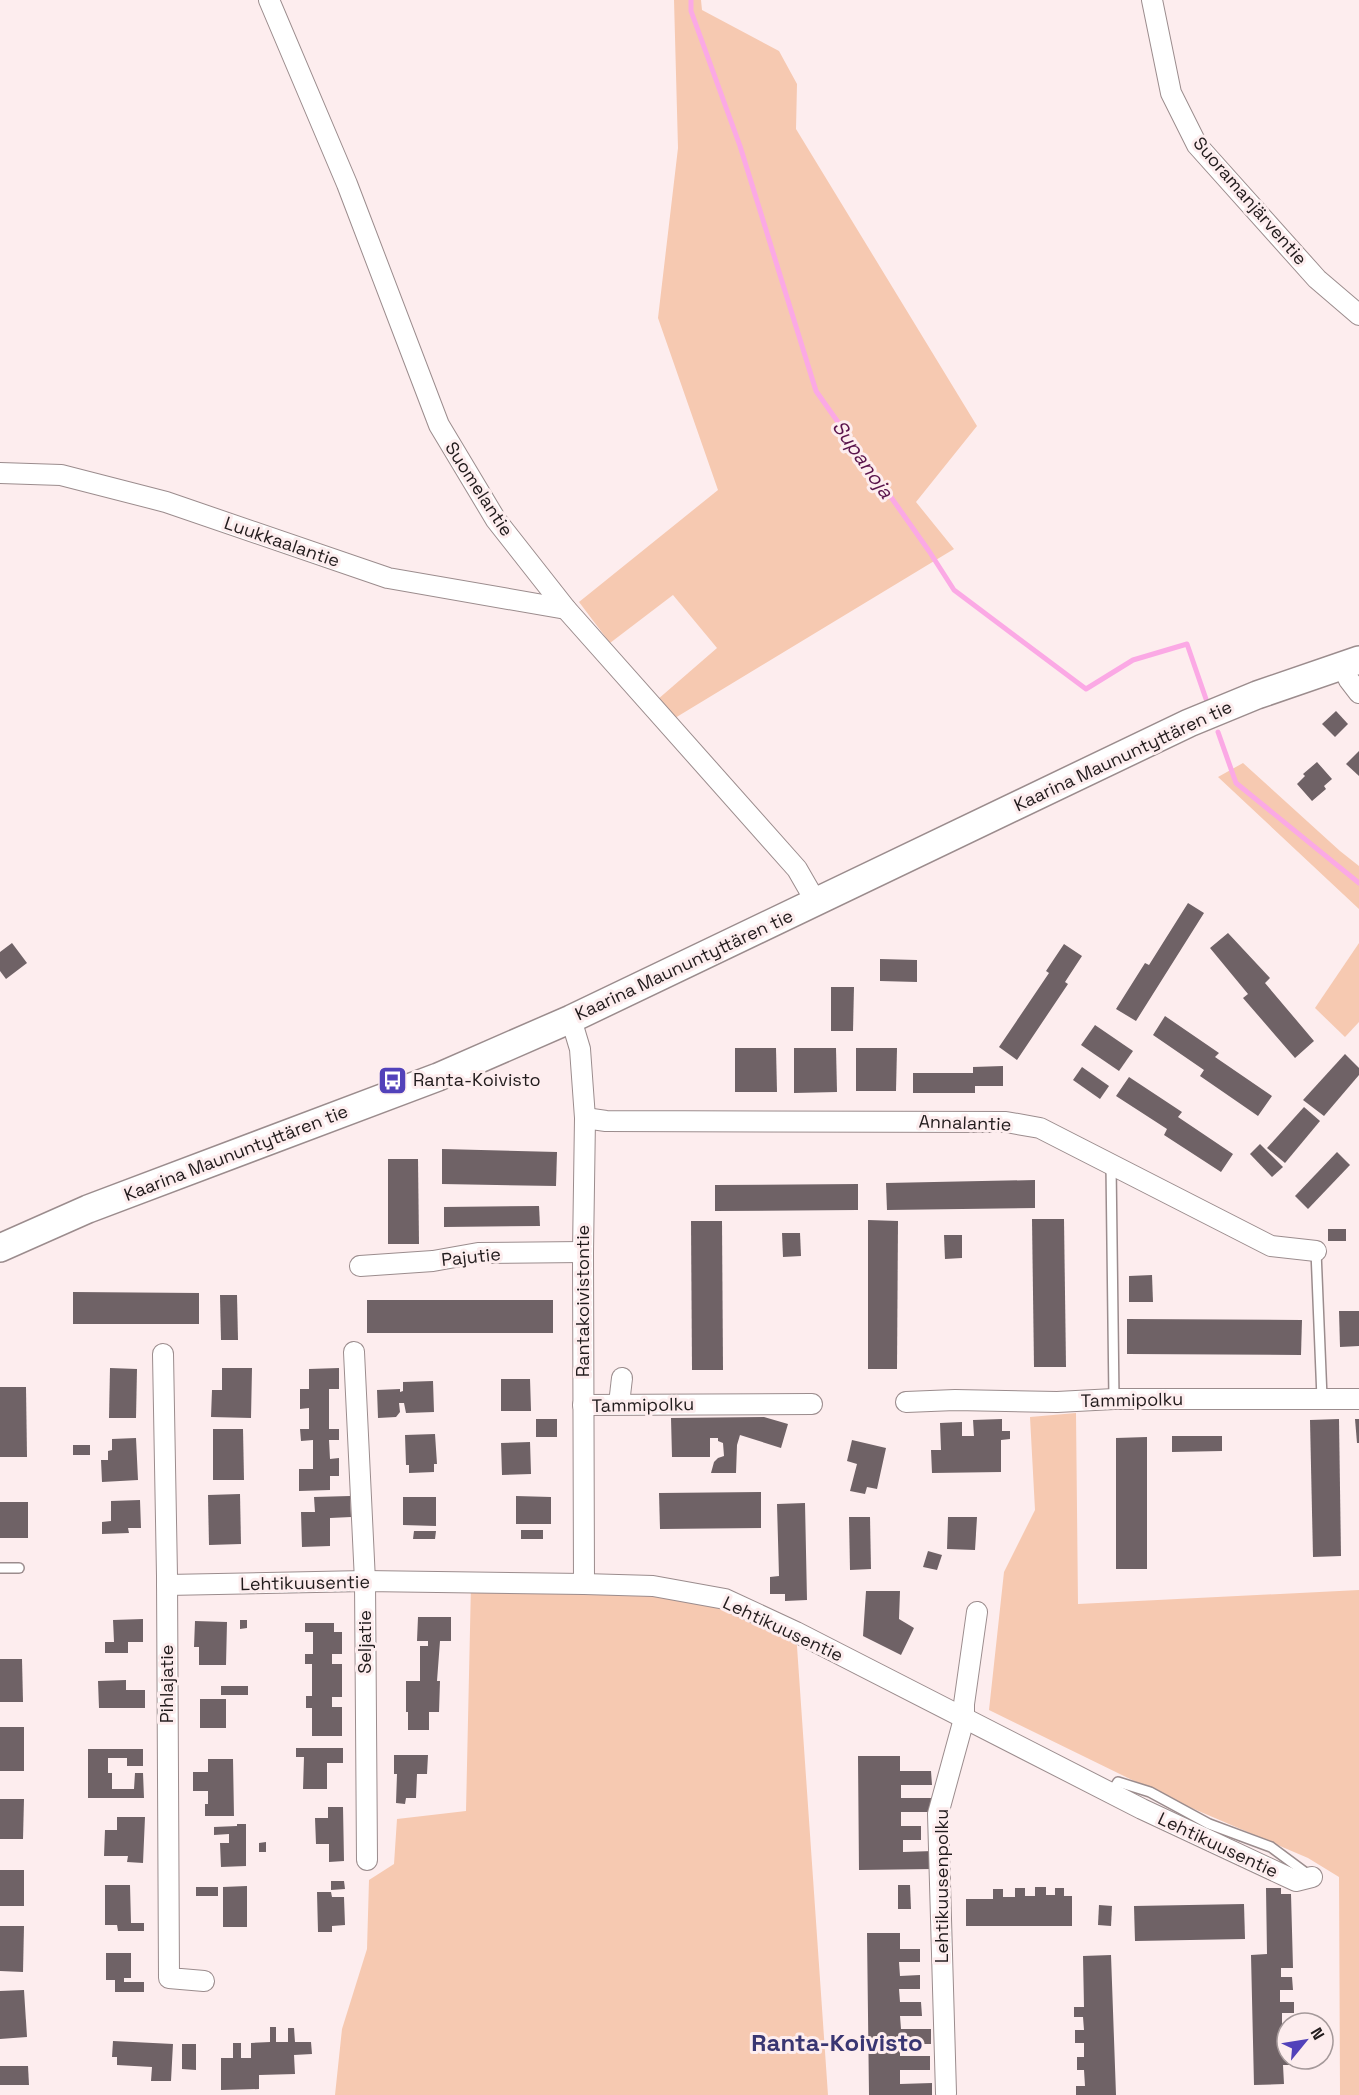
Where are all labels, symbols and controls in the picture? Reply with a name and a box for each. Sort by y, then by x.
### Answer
street label: Suoramanjärventie [1188,132,1312,270]
water label: Supanoja [827,415,900,504]
street label: Suomelantie [440,437,519,540]
street label: Luukkaalantie [221,511,343,572]
street label: Kaarina Maununtyttären tie [1010,695,1236,816]
street label: Kaarina Maununtyttären tie [571,904,797,1025]
bus stop icon: Ranta-Koivisto [376,1064,408,1096]
place label: Ranta-Koivisto [413,1068,541,1091]
street label: Kaarina Maununtyttären tie [121,1099,351,1206]
street label: Annalantie [918,1109,1012,1136]
street label: Rantakoivistontie [571,1225,594,1377]
street label: Pajutie [440,1242,502,1271]
street label: Tammipolku [1081,1387,1183,1412]
street label: Tammipolku [592,1392,694,1417]
street label: Lehtikuusentie [240,1570,370,1595]
street label: Lehtikuusentie [719,1591,847,1666]
street label: Seljatie [353,1610,376,1674]
street label: Pihlajatie [155,1645,178,1723]
street label: Lehtikuusentie [1154,1807,1282,1882]
street label: Lehtikuusenpolku [930,1809,953,1963]
north arrow [1275,2011,1335,2071]
text: N [1306,2024,1329,2044]
district label: Ranta-Koivisto [751,2027,923,2058]

